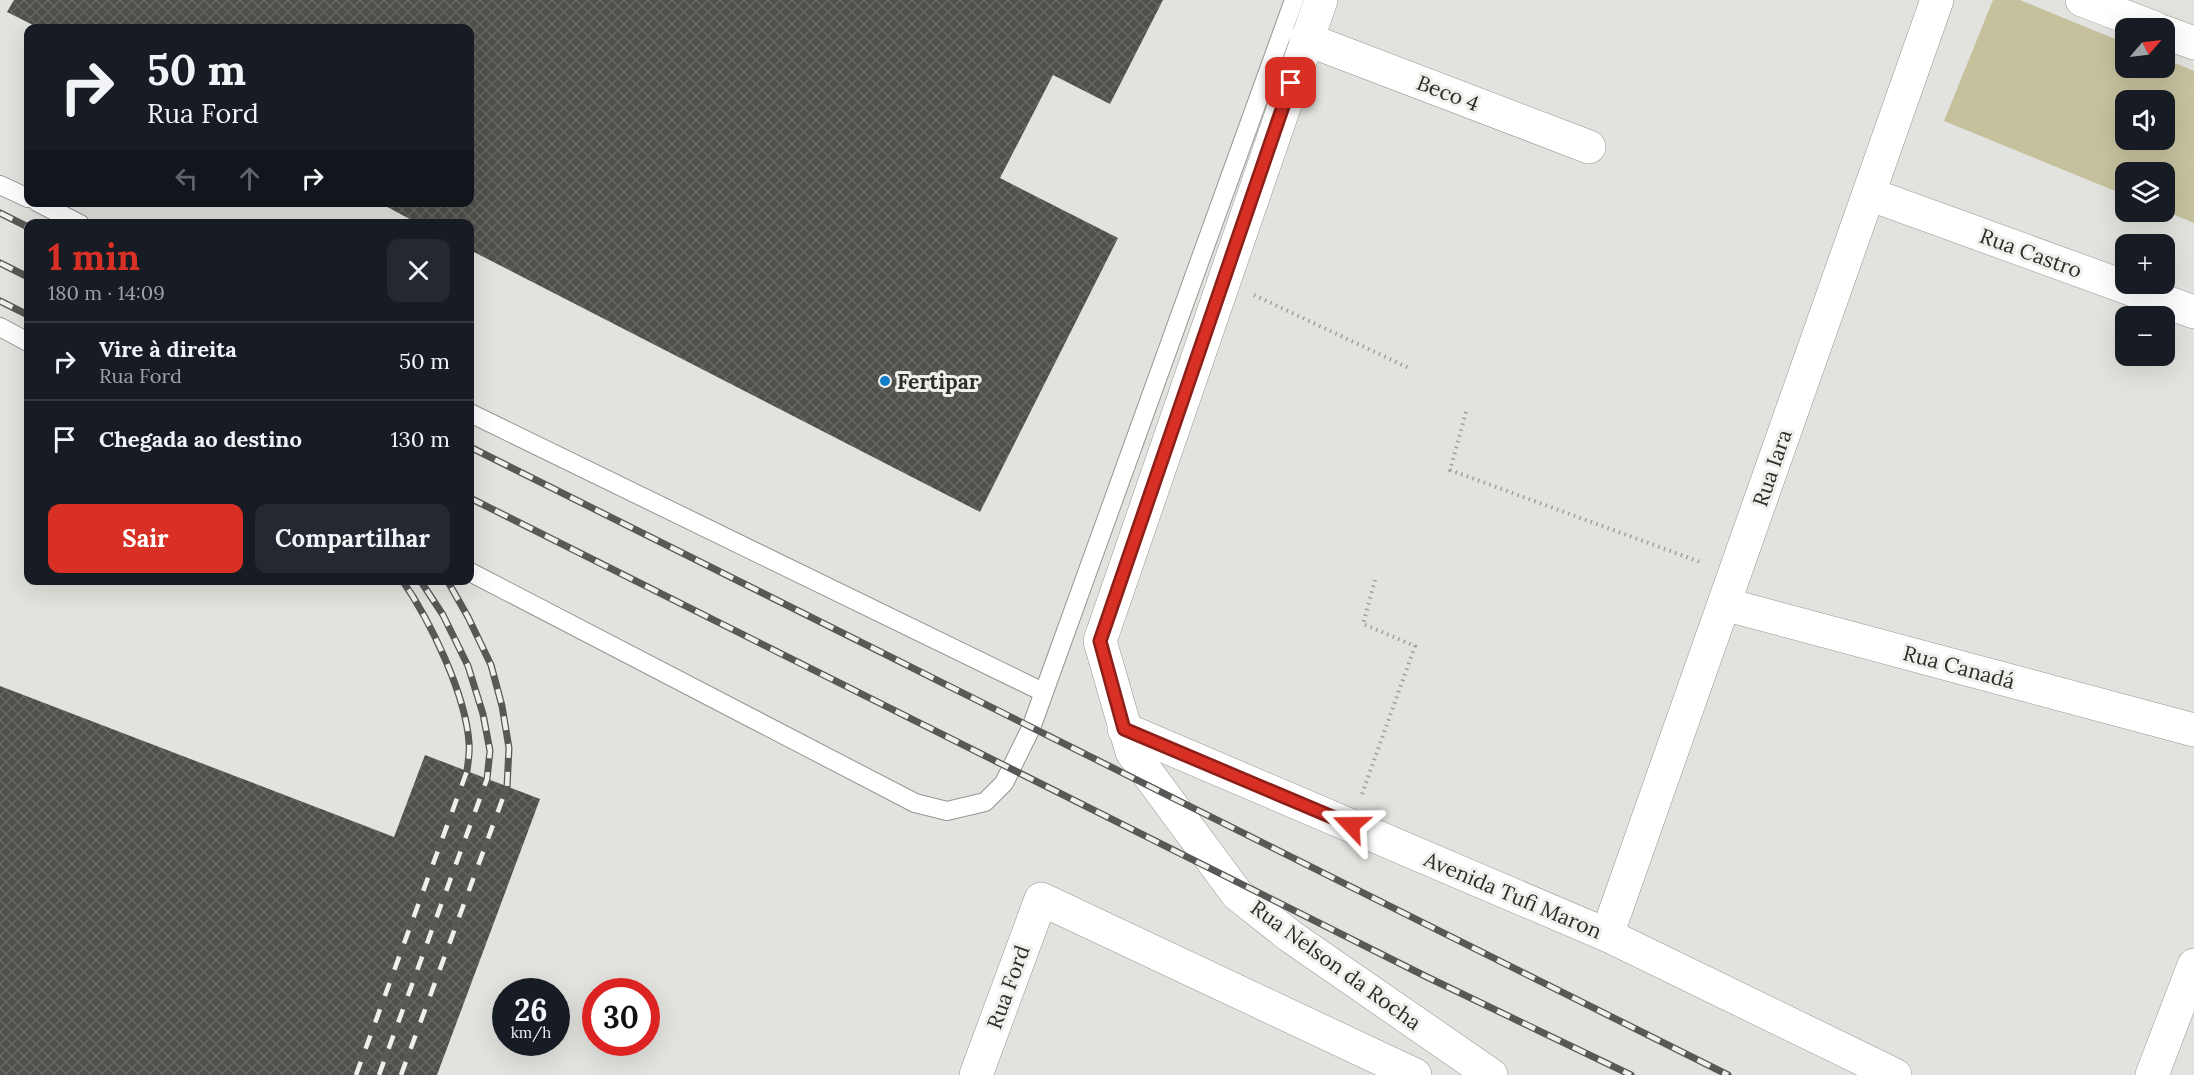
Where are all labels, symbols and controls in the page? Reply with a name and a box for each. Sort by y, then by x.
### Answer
north arrow [2115,18,2175,78]
map controls [2115,18,2175,366]
text: 50 m [147,43,246,97]
icon: right [48,48,126,126]
pin [1265,57,1316,108]
icon: arrive [1274,66,1307,99]
street label: Beco 4 [1413,69,1483,117]
button: sound [2115,90,2175,150]
text: Rua Ford [147,96,259,130]
icon: left [170,162,203,195]
icon: ahead [233,162,266,195]
icon: right [296,162,329,195]
button: layers [2115,162,2175,222]
street label: Rua Castro [1976,222,2086,284]
text: 1 min [48,234,140,280]
button: + [2115,234,2175,294]
button: close [387,239,450,302]
text: 180 m · 14:09 [48,280,165,305]
button: − [2115,306,2175,366]
text: Vire à direita [99,335,237,363]
icon: right [48,345,81,378]
text: 50 m [399,347,450,375]
text: Rua Ford [99,363,182,388]
place label: Fertipar [897,368,979,395]
marker: Fertipar [878,374,892,388]
icon: arrive [48,423,81,456]
text: Chegada ao destino [99,425,302,453]
text: 130 m [391,425,450,453]
street label: Rua Iara [1746,426,1798,510]
button: Sair [48,504,243,573]
button: Compartilhar [255,504,450,573]
street label: Rua Canadá [1900,639,2018,695]
position arrow [1319,793,1383,857]
street label: Avenida Tufi Maron [1419,845,1606,945]
street label: Rua Nelson da Rocha [1246,894,1427,1036]
street label: Rua Ford [980,941,1036,1033]
speed limit sign: 30 [582,978,660,1056]
text: 26 [514,991,548,1029]
text: km/h [511,1023,551,1042]

